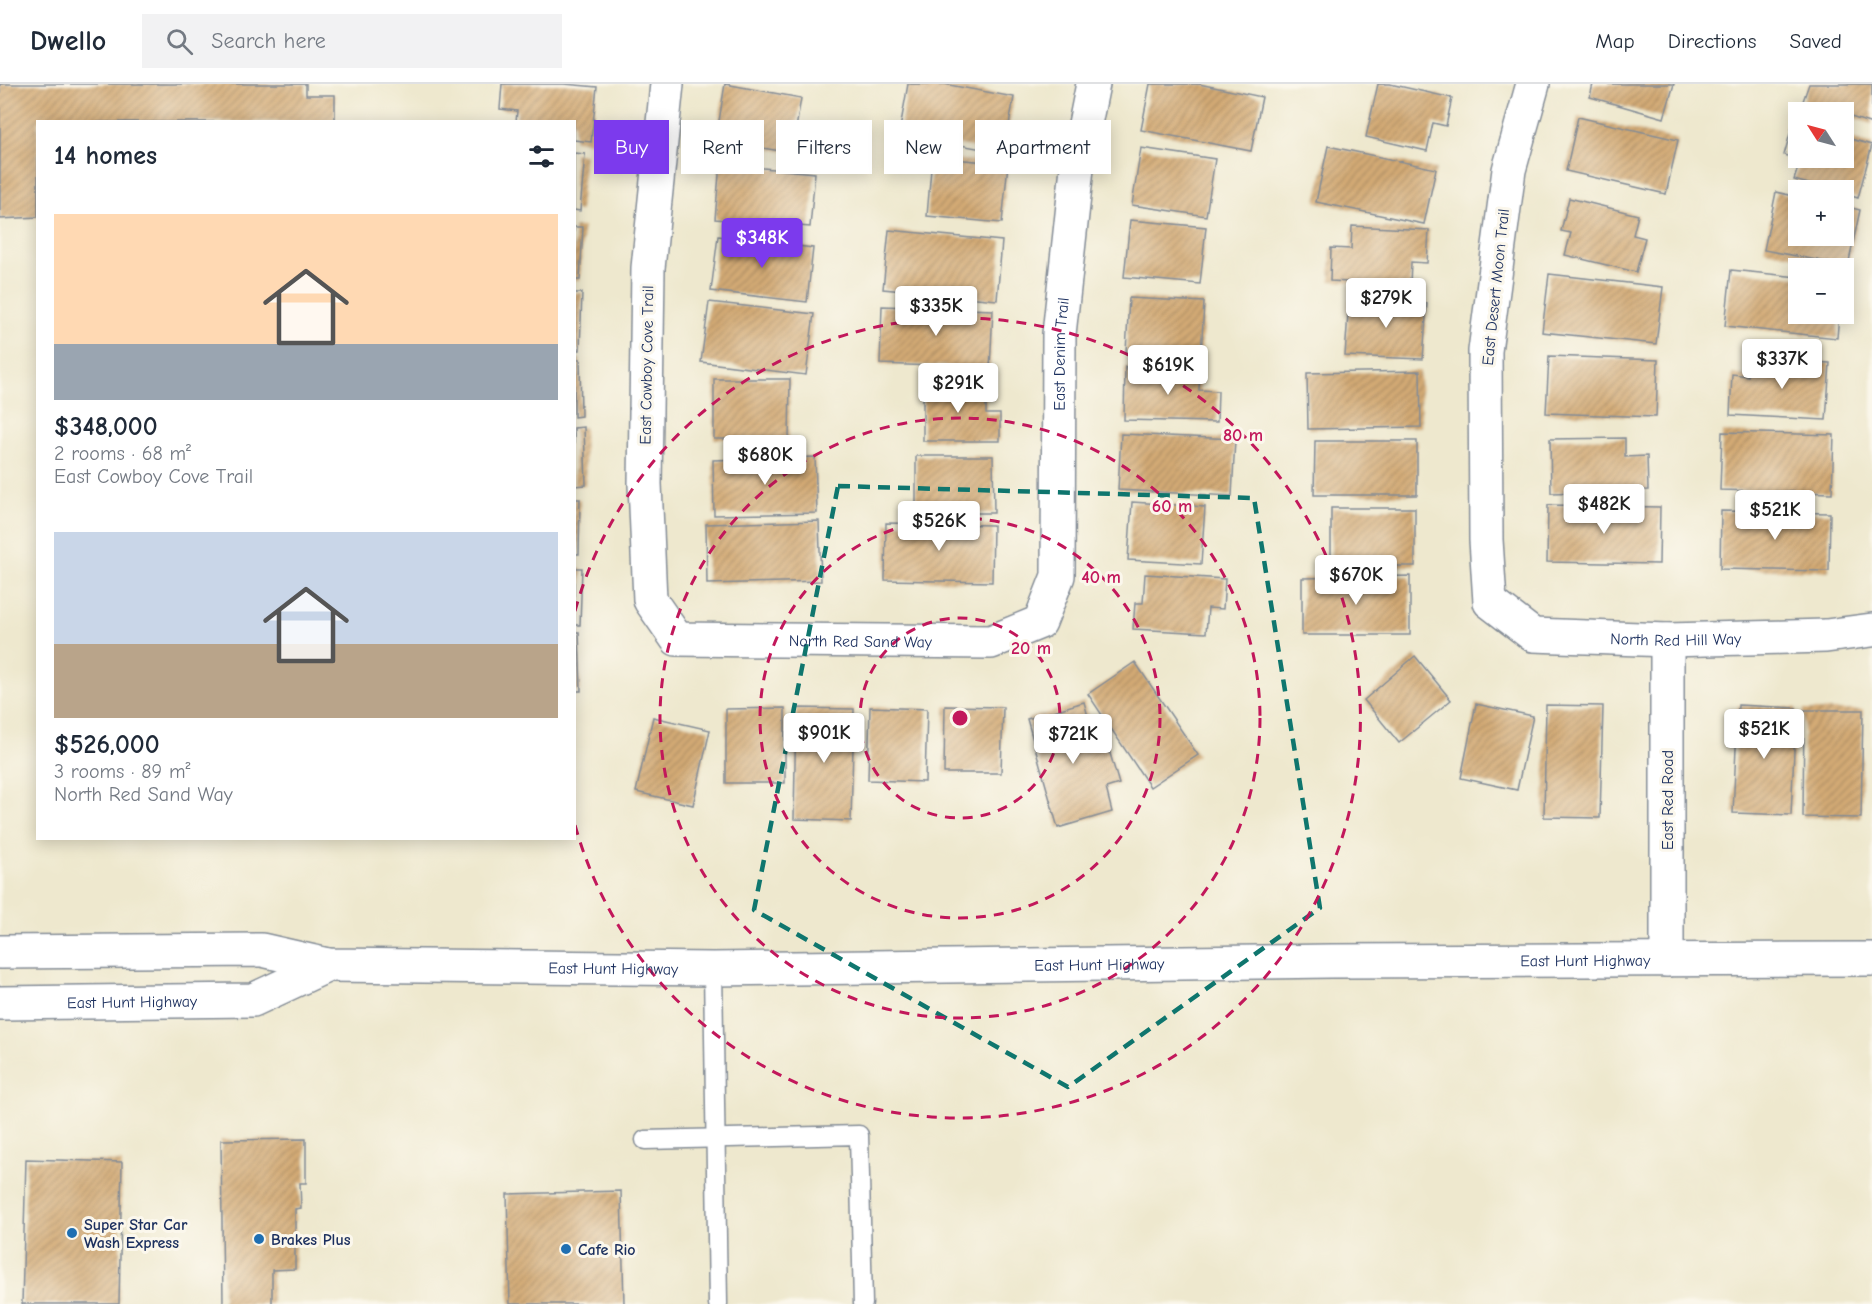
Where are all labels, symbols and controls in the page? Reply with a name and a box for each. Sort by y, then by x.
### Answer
search box [142,14,562,68]
text: Dwello [30,25,106,57]
icon: search [163,25,196,58]
text: Search here [211,28,326,54]
text: Map [1595,29,1635,53]
text: Directions [1668,29,1757,53]
text: Saved [1790,29,1842,53]
north arrow [1788,102,1854,168]
map controls [1788,102,1854,324]
chip: Buy [594,120,669,174]
chip: Rent [681,120,764,174]
chip: Filters [776,120,872,174]
chip: New [884,120,963,174]
chip: Apartment [975,120,1111,174]
icon: filters [525,140,558,173]
text: 14 homes [54,141,157,171]
button: + [1788,180,1854,246]
street label: East Desert Moon Trail [1479,208,1513,367]
pin: $348K [720,218,804,269]
text: $348K [736,226,788,249]
icon: home [252,253,360,361]
button: − [1788,258,1854,324]
pin: $279K [1344,278,1428,329]
street label: East Cowboy Cove Trail [637,285,657,445]
pin: $335K [894,286,978,337]
text: $279K [1360,286,1412,309]
text: $335K [909,294,963,317]
street label: East Denim Trail [1051,296,1073,411]
pin: $337K [1740,339,1824,390]
pin: $619K [1126,345,1210,396]
text: $337K [1756,347,1808,370]
text: $619K [1142,353,1194,376]
pin: $291K [916,363,1000,414]
text: $291K [932,371,984,394]
text: $348,000 [54,412,158,442]
text: 80 m [1223,425,1263,446]
pin: $680K [723,435,807,486]
text: 2 rooms · 68 m² [54,442,191,465]
text: $680K [737,443,793,466]
text: East Cowboy Cove Trail [54,465,253,488]
pin: $482K [1562,484,1646,535]
pin: $521K [1733,490,1817,541]
text: $482K [1578,492,1630,515]
text: 60 m [1152,496,1192,517]
text: $521K [1749,498,1801,521]
pin: $526K [897,501,981,552]
text: $526K [912,509,966,532]
pin: $670K [1314,555,1398,606]
text: $670K [1329,563,1383,586]
text: 40 m [1081,567,1121,588]
icon: home [252,571,360,679]
street label: North Red Hill Way [1610,630,1742,650]
street label: North Red Sand Way [789,632,933,651]
text: 20 m [1011,638,1051,659]
centre of rings [950,708,970,728]
pin: $521K [1722,709,1806,760]
pin: $901K [782,713,866,764]
pin: $721K [1031,714,1115,765]
text: $521K [1738,717,1790,740]
text: $901K [797,721,851,744]
text: $721K [1048,722,1098,745]
text: $526,000 [54,730,160,760]
street label: East Red Road [1659,750,1677,850]
text: 3 rooms · 89 m² [54,760,190,783]
text: North Red Sand Way [54,783,233,806]
street label: East Hunt Highway [1520,952,1651,970]
street label: East Hunt Highway [1034,955,1165,975]
street label: East Hunt Highway [548,959,679,979]
street label: East Hunt Highway [67,993,198,1012]
place label: Super Star Car Wash Express [84,1216,188,1252]
marker: Super Star Car Wash Express [65,1226,79,1240]
place label: Brakes Plus [271,1231,351,1249]
marker: Brakes Plus [252,1232,266,1246]
place label: Cafe Rio [578,1241,636,1259]
marker: Cafe Rio [559,1242,573,1256]

